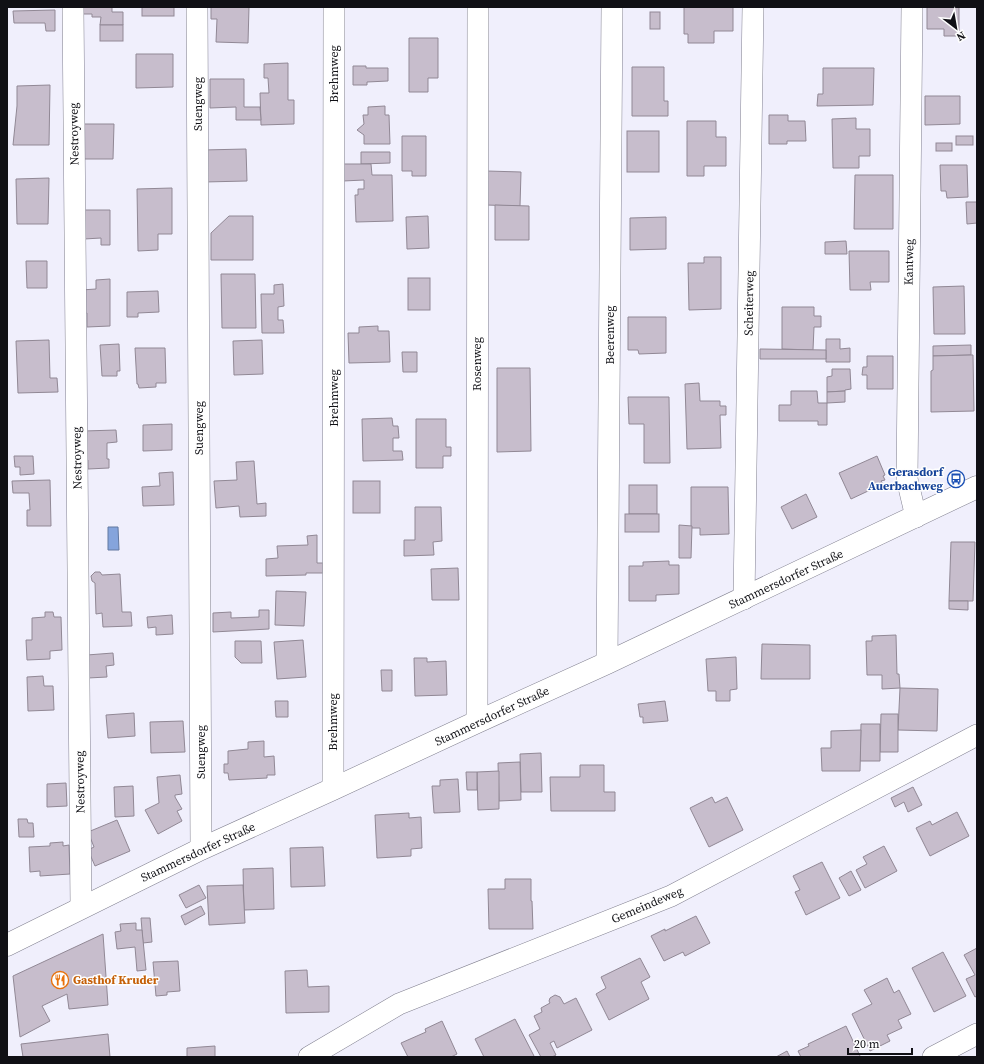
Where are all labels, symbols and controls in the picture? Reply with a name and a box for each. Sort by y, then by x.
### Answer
north arrow [936,8,976,48]
text: N [954,28,968,45]
street label: Brehmweg [326,45,342,103]
street label: Suengweg [190,77,206,131]
street label: Nestroyweg [65,102,83,166]
street label: Kantweg [901,239,917,285]
street label: Scheiterweg [740,270,758,336]
street label: Beerenweg [602,305,618,365]
street label: Rosenweg [469,337,485,391]
street label: Brehmweg [326,369,342,427]
street label: Suengweg [191,401,207,455]
street label: Nestroyweg [68,426,86,490]
place label: Gerasdorf Auerbachweg [868,464,945,494]
bus stop icon: Gerasdorf Auerbachweg [946,469,966,489]
street label: Stammersdorfer Straße [726,545,846,613]
street label: Stammersdorfer Straße [432,682,552,750]
street label: Brehmweg [325,693,341,751]
street label: Suengweg [193,725,209,779]
street label: Nestroyweg [71,750,89,814]
street label: Stammersdorfer Straße [138,818,258,886]
street label: Gemeindeweg [609,883,685,927]
restaurant icon: Gasthof Kruder [50,970,70,990]
place label: Gasthof Kruder [73,972,159,988]
scale bar [848,1030,912,1056]
text: 20 m [854,1036,880,1052]

